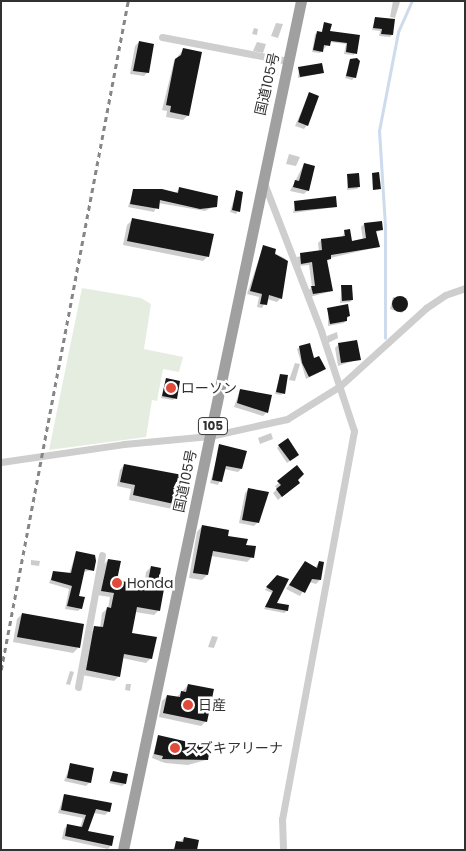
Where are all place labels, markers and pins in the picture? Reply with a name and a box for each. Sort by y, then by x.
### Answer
place label: ローソン [181,380,237,396]
marker: ローソン [165,382,177,394]
place label: Honda [127,575,174,591]
marker: Honda [111,577,123,589]
place label: 日産 [198,697,226,713]
marker: 日産 [182,699,194,711]
place label: スズキアリーナ [185,740,283,756]
marker: スズキアリーナ [169,742,181,754]

